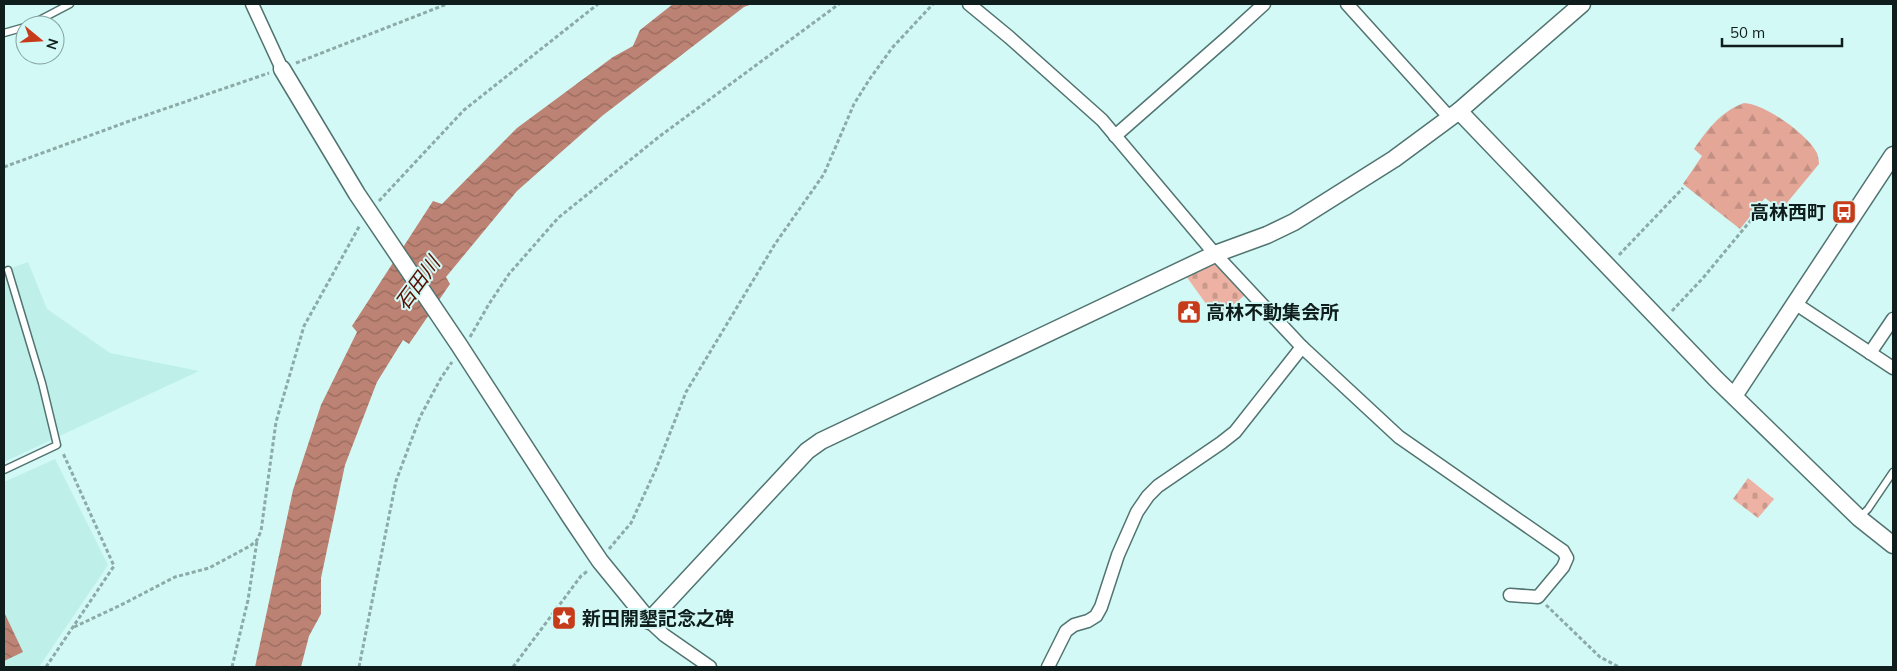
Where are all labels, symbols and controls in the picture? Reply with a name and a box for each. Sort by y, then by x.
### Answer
north arrow [15,15,65,65]
scale bar [1722,15,1842,47]
text: 50 m [1730,23,1765,42]
text: N [42,36,63,52]
bus stop icon: 高林西町 [1831,199,1857,225]
place label: 高林西町 [1750,200,1826,224]
water label: 石田川 [389,250,446,315]
public building icon: 高林不動集会所 [1176,299,1202,325]
place label: 高林不動集会所 [1206,300,1339,324]
place icon: 新田開墾記念之碑 [551,605,577,631]
place label: 新田開墾記念之碑 [582,606,734,630]

